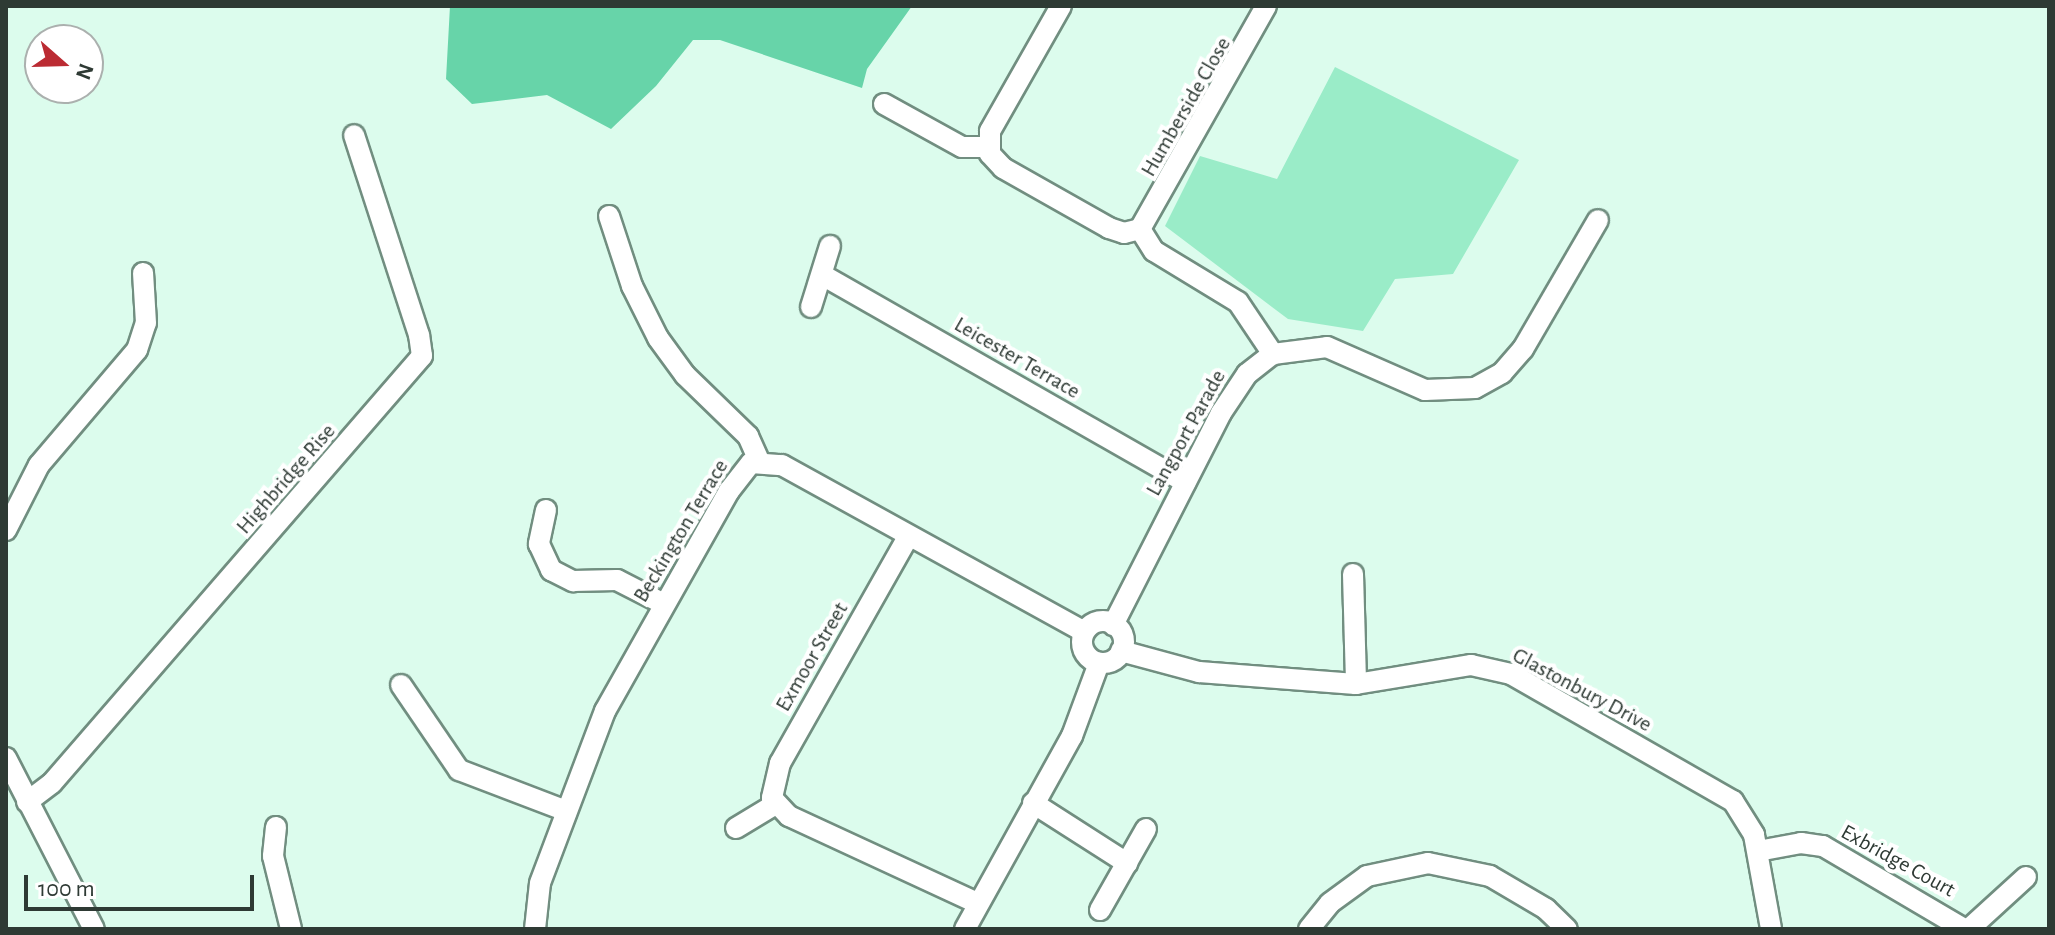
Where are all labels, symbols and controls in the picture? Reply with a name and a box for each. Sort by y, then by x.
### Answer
north arrow [24,24,104,104]
street label: Humberside Close [1135,33,1237,181]
text: N [72,61,98,82]
street label: Leicester Terrace [949,311,1085,405]
street label: Langport Parade [1141,365,1231,501]
street label: Highbridge Rise [231,418,341,540]
street label: Beckington Terrace [628,455,734,607]
street label: Exmoor Street [770,598,854,716]
street label: Glastonbury Drive [1508,642,1656,738]
street label: Exbridge Court [1836,819,1960,903]
scale bar [28,859,258,909]
text: 100 m [38,877,95,901]

